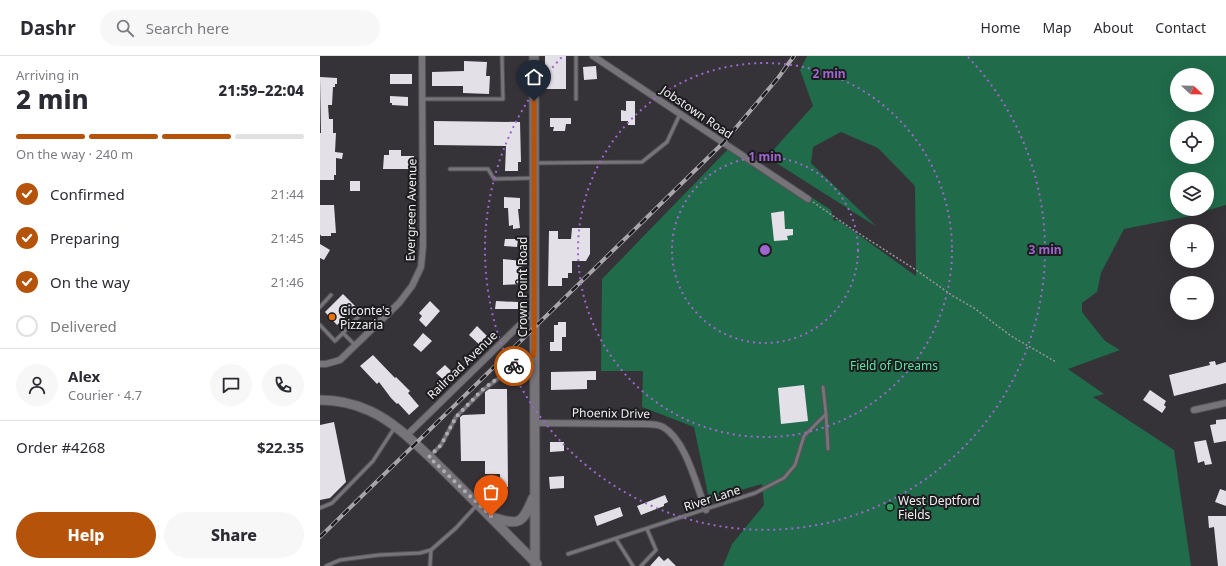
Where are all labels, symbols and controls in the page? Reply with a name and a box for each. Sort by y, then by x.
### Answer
search box [100,10,380,46]
text: Dashr [20,15,76,41]
icon: search [114,17,136,39]
text: Search here [146,18,229,38]
text: Home [981,18,1020,37]
text: Map [1042,18,1072,37]
text: About [1094,18,1133,37]
text: Contact [1155,18,1206,37]
pin [517,60,551,101]
text: 2 min [812,65,846,82]
text: Arriving in [16,66,79,84]
icon: home [523,66,545,88]
north arrow [1170,68,1214,112]
map controls [1170,68,1214,320]
text: 21:59–22:04 [219,80,304,100]
text: 2 min [16,81,89,117]
street label: Jobstown Road [657,81,737,142]
button: locate [1170,120,1214,164]
text: On the way · 240 m [16,145,133,163]
text: 1 min [748,148,782,165]
street label: Evergreen Avenue [402,158,420,261]
button: layers [1170,172,1214,216]
icon: check [16,183,38,205]
text: Confirmed [50,184,125,204]
text: 21:44 [271,185,304,203]
button: + [1170,224,1214,268]
icon: check [16,227,38,249]
text: Preparing [50,228,120,248]
text: 21:45 [271,229,304,247]
street label: Crown Point Road [514,237,531,337]
text: 3 min [1028,241,1062,258]
centre of rings [758,243,772,257]
icon: check [16,271,38,293]
text: On the way [50,272,130,292]
text: 21:46 [271,273,304,291]
button: − [1170,276,1214,320]
place label: Ciconte's Pizzaria [340,302,390,333]
marker: Ciconte's Pizzaria [327,312,337,322]
text: Delivered [50,316,117,336]
street label: Railroad Avenue [423,327,501,403]
courier [494,346,534,386]
icon: bike [503,355,525,377]
park label: Field of Dreams [850,357,938,374]
button: person [16,364,58,406]
button: chat [210,364,252,406]
button: phone [262,364,304,406]
text: Alex [68,366,100,386]
text: Courier · 4.7 [68,386,142,404]
street label: Phoenix Drive [572,404,651,422]
text: Order #4268 [16,437,105,457]
text: $22.35 [257,437,304,457]
pin [474,475,508,516]
icon: bag [480,481,502,503]
street label: River Lane [681,481,743,515]
place label: West Deptford Fields [898,492,980,523]
marker: West Deptford Fields [885,502,895,512]
button: Help [16,512,156,558]
button: Share [164,512,304,558]

